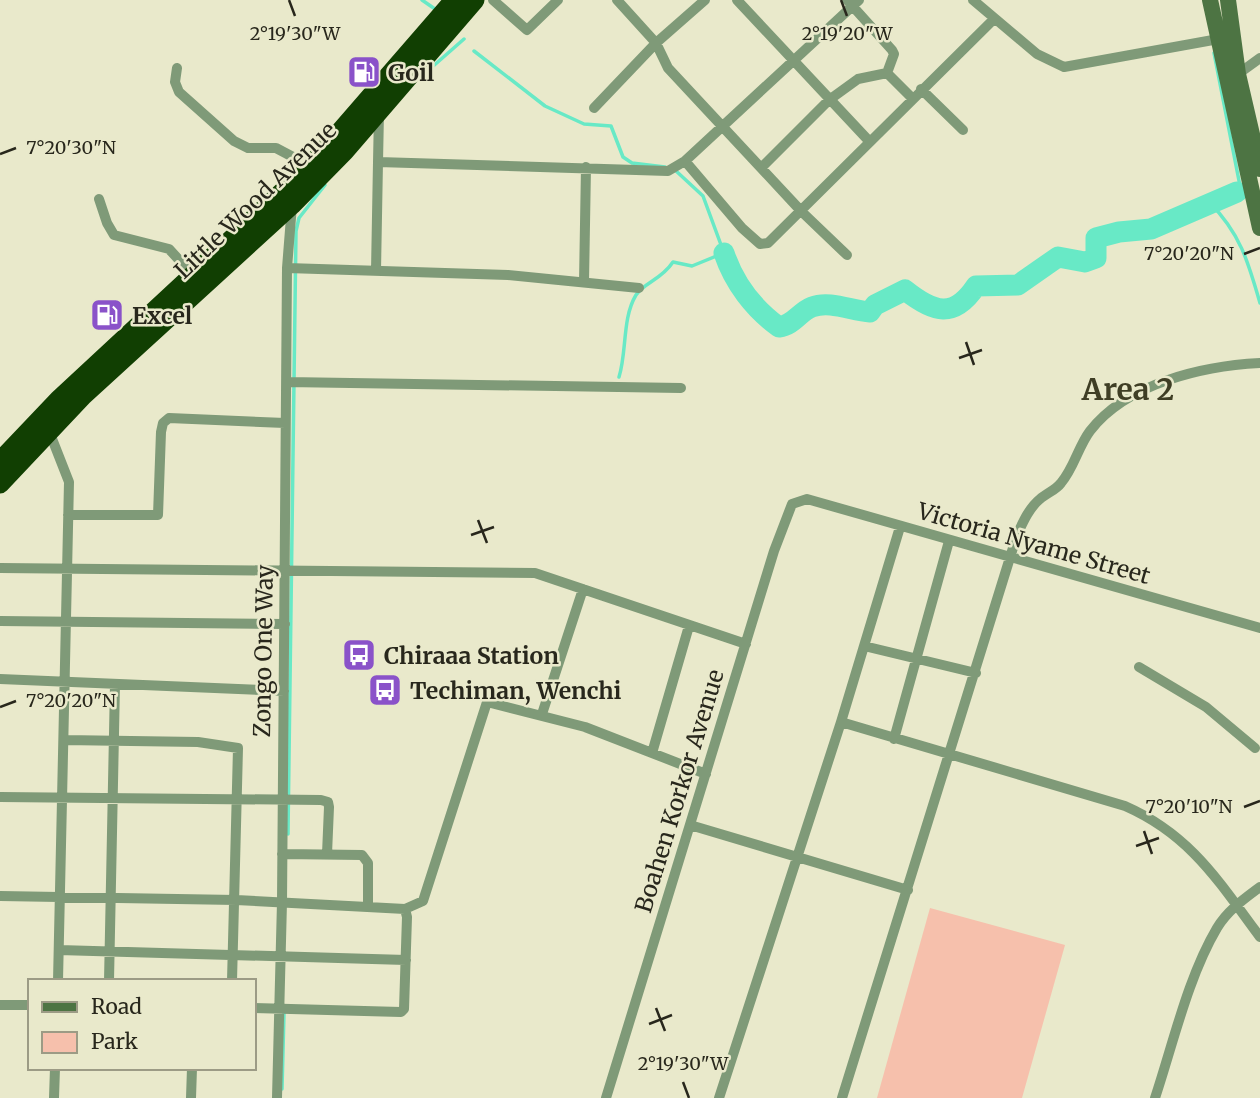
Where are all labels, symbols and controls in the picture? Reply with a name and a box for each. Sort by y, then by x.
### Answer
text: 2°19'30"W [250,22,341,45]
text: 2°19'20"W [802,22,893,45]
fuel station icon: Goil [345,53,383,91]
place label: Goil [388,58,435,87]
street label: Little Wood Avenue [168,115,342,285]
text: 7°20'30"N [26,136,116,159]
text: 7°20'20"N [1144,242,1234,265]
fuel station icon: Excel [88,296,126,334]
place label: Excel [132,301,193,330]
district label: Area 2 [1081,370,1174,408]
street label: Victoria Nyame Street [913,496,1154,590]
street label: Zongo One Way [247,564,279,738]
bus stop icon: Chiraaa Station [340,636,378,674]
place label: Chiraaa Station [384,641,559,670]
street label: Boahen Korkor Avenue [628,666,730,916]
bus stop icon: Techiman, Wenchi [366,671,404,709]
place label: Techiman, Wenchi [410,676,622,706]
text: 7°20'20"N [26,689,116,712]
text: 7°20'10"N [1146,795,1233,818]
legend [28,979,256,1070]
text: Road [91,993,142,1020]
text: Park [91,1028,138,1055]
text: 2°19'30"W [638,1052,729,1075]

